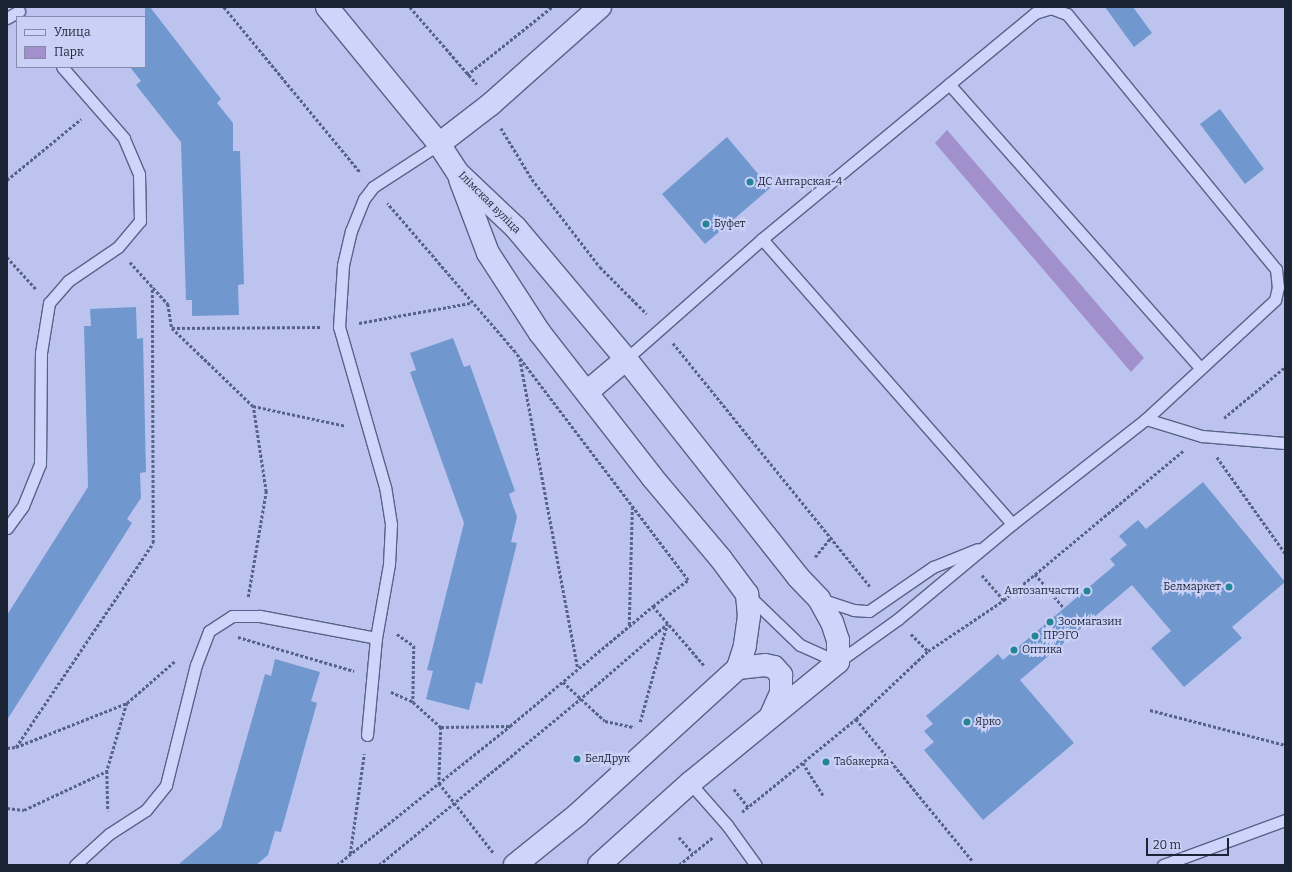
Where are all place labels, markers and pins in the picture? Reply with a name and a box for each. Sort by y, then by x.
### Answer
place label: ДС Ангарская-4 [758,175,842,189]
marker: ДС Ангарская-4 [745,177,755,187]
place label: Буфет [714,217,746,231]
marker: Буфет [701,219,711,229]
place label: Белмаркет [1163,580,1221,594]
marker: Белмаркет [1224,582,1234,592]
place label: Автозапчасти [1004,584,1079,598]
marker: Автозапчасти [1082,586,1092,596]
place label: Зоомагазин [1058,615,1122,629]
marker: Зоомагазин [1045,617,1055,627]
place label: ПРЭГО [1043,629,1079,643]
marker: ПРЭГО [1030,631,1040,641]
place label: Оптика [1022,643,1062,657]
marker: Оптика [1009,645,1019,655]
place label: Ярко [975,715,1001,729]
marker: Ярко [962,717,972,727]
place label: БелДрук [585,752,630,766]
marker: БелДрук [572,754,582,764]
place label: Табакерка [834,755,889,769]
marker: Табакерка [821,757,831,767]

